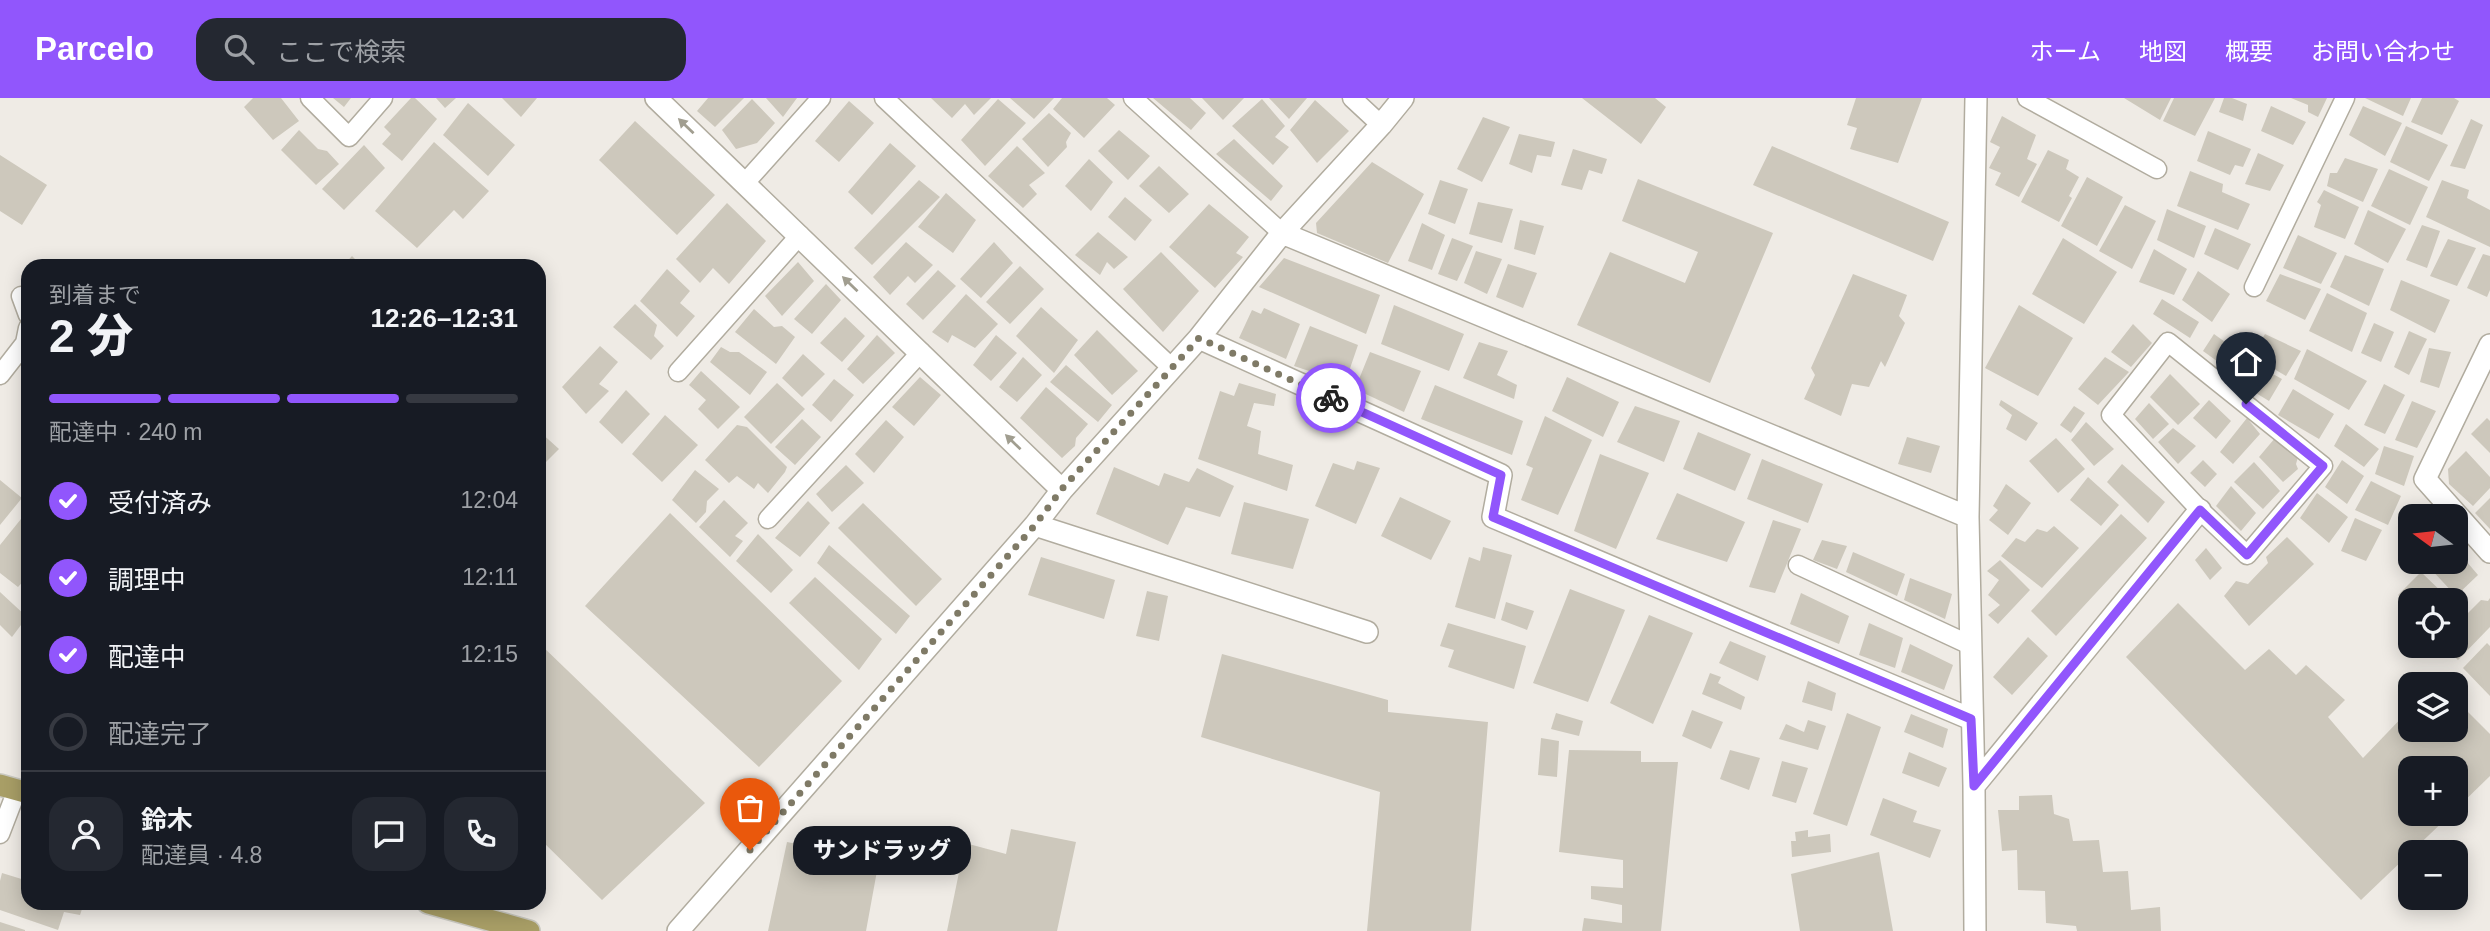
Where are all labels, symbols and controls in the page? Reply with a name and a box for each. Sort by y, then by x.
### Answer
search box [196,18,686,81]
text: Parcelo [35,30,154,67]
icon: search [220,30,258,68]
text: ここで検索 [276,37,406,67]
text: ホーム [2030,38,2101,65]
text: 地図 [2139,38,2187,65]
text: 概要 [2225,38,2273,65]
text: お問い合わせ [2311,38,2455,65]
one-way arrow [677,118,694,135]
one-way arrow [842,276,859,292]
text: 到着まで [49,282,141,308]
text: 12:26–12:31 [371,303,518,333]
text: 2 分 [49,310,133,362]
pin [2216,332,2276,404]
icon: home [2227,343,2265,381]
courier [1296,363,1366,433]
icon: bike [1312,379,1350,417]
text: 配達中 · 240 m [49,419,202,445]
one-way arrow [1005,433,1022,450]
icon: check [49,482,87,520]
text: 12:04 [460,487,518,513]
text: 受付済み [108,488,212,518]
north arrow [2398,504,2468,574]
map controls [2398,504,2468,910]
icon: check [49,559,87,597]
text: 12:11 [462,564,518,590]
text: 調理中 [108,565,186,595]
button: locate [2398,588,2468,658]
icon: check [49,636,87,674]
text: 12:15 [460,641,518,667]
text: 配達中 [108,642,186,672]
button: layers [2398,672,2468,742]
text: 配達完了 [108,719,212,749]
button: + [2398,756,2468,826]
pin [720,778,780,850]
icon: bag [731,789,769,827]
button: person [49,797,123,871]
button: chat [352,797,426,871]
button: phone [444,797,518,871]
text: 鈴木 [141,805,193,835]
callout: サンドラッグ [792,826,970,874]
text: サンドラッグ [813,837,951,863]
button: − [2398,840,2468,910]
text: 配達員 · 4.8 [141,842,262,868]

